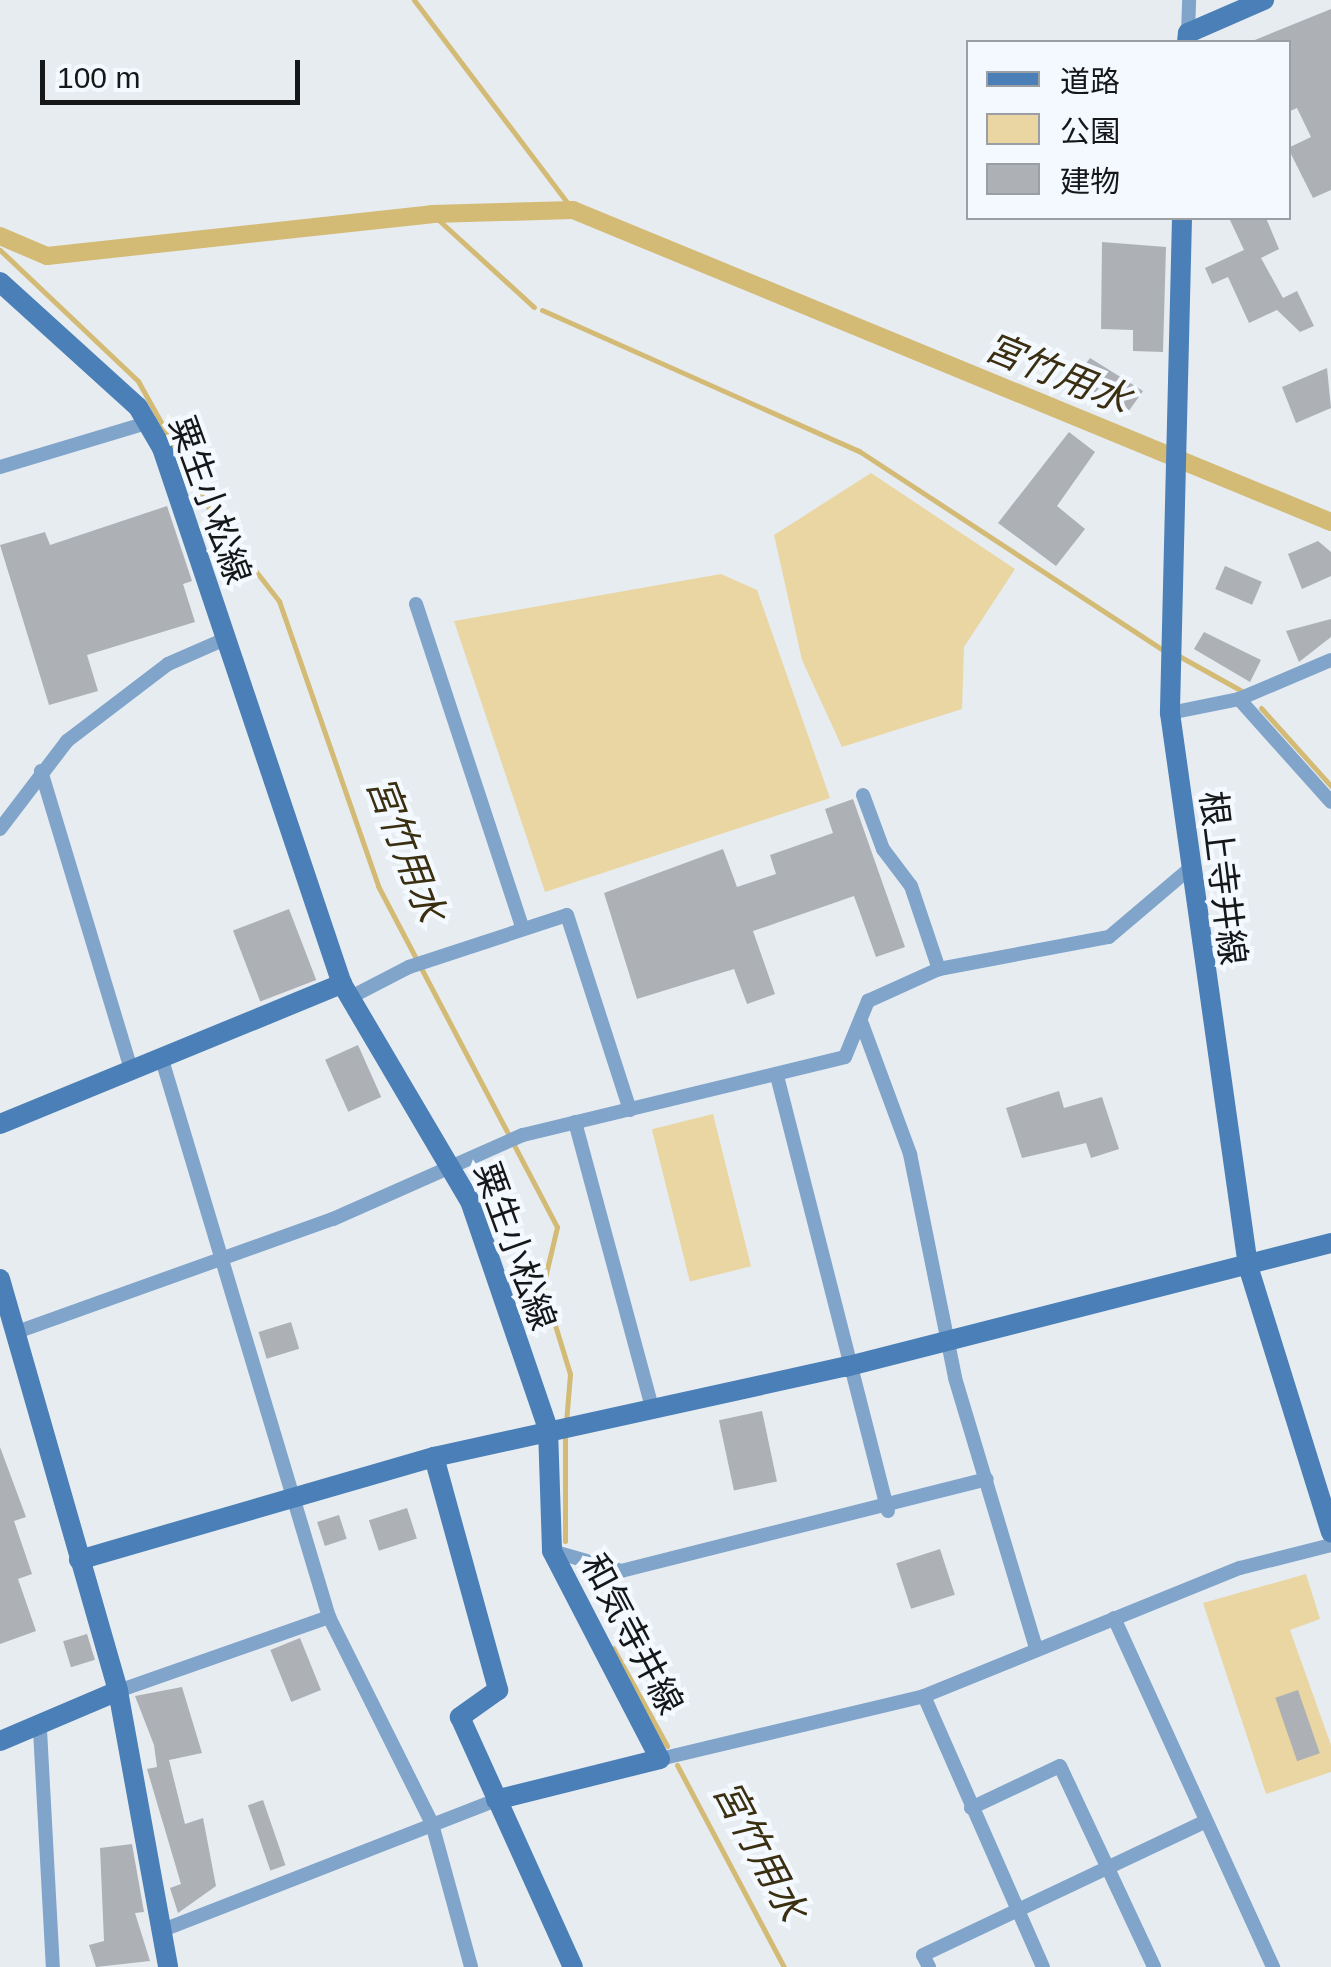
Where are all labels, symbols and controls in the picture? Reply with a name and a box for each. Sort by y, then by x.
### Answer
scale bar [45,40,305,102]
legend [966,40,1291,220]
text: 100 m [57,61,140,94]
text: 道路 [1060,65,1120,98]
text: 公園 [1060,115,1120,148]
text: 建物 [1060,165,1120,198]
water label: 宮竹用水 [978,324,1136,424]
street label: 粟生小松線 [160,411,260,589]
water label: 宮竹用水 [356,770,454,928]
street label: 根上寺井線 [1191,789,1255,967]
street label: 粟生小松線 [465,1157,565,1335]
street label: 和気寺井線 [572,1547,692,1721]
water label: 宮竹用水 [703,1773,815,1929]

